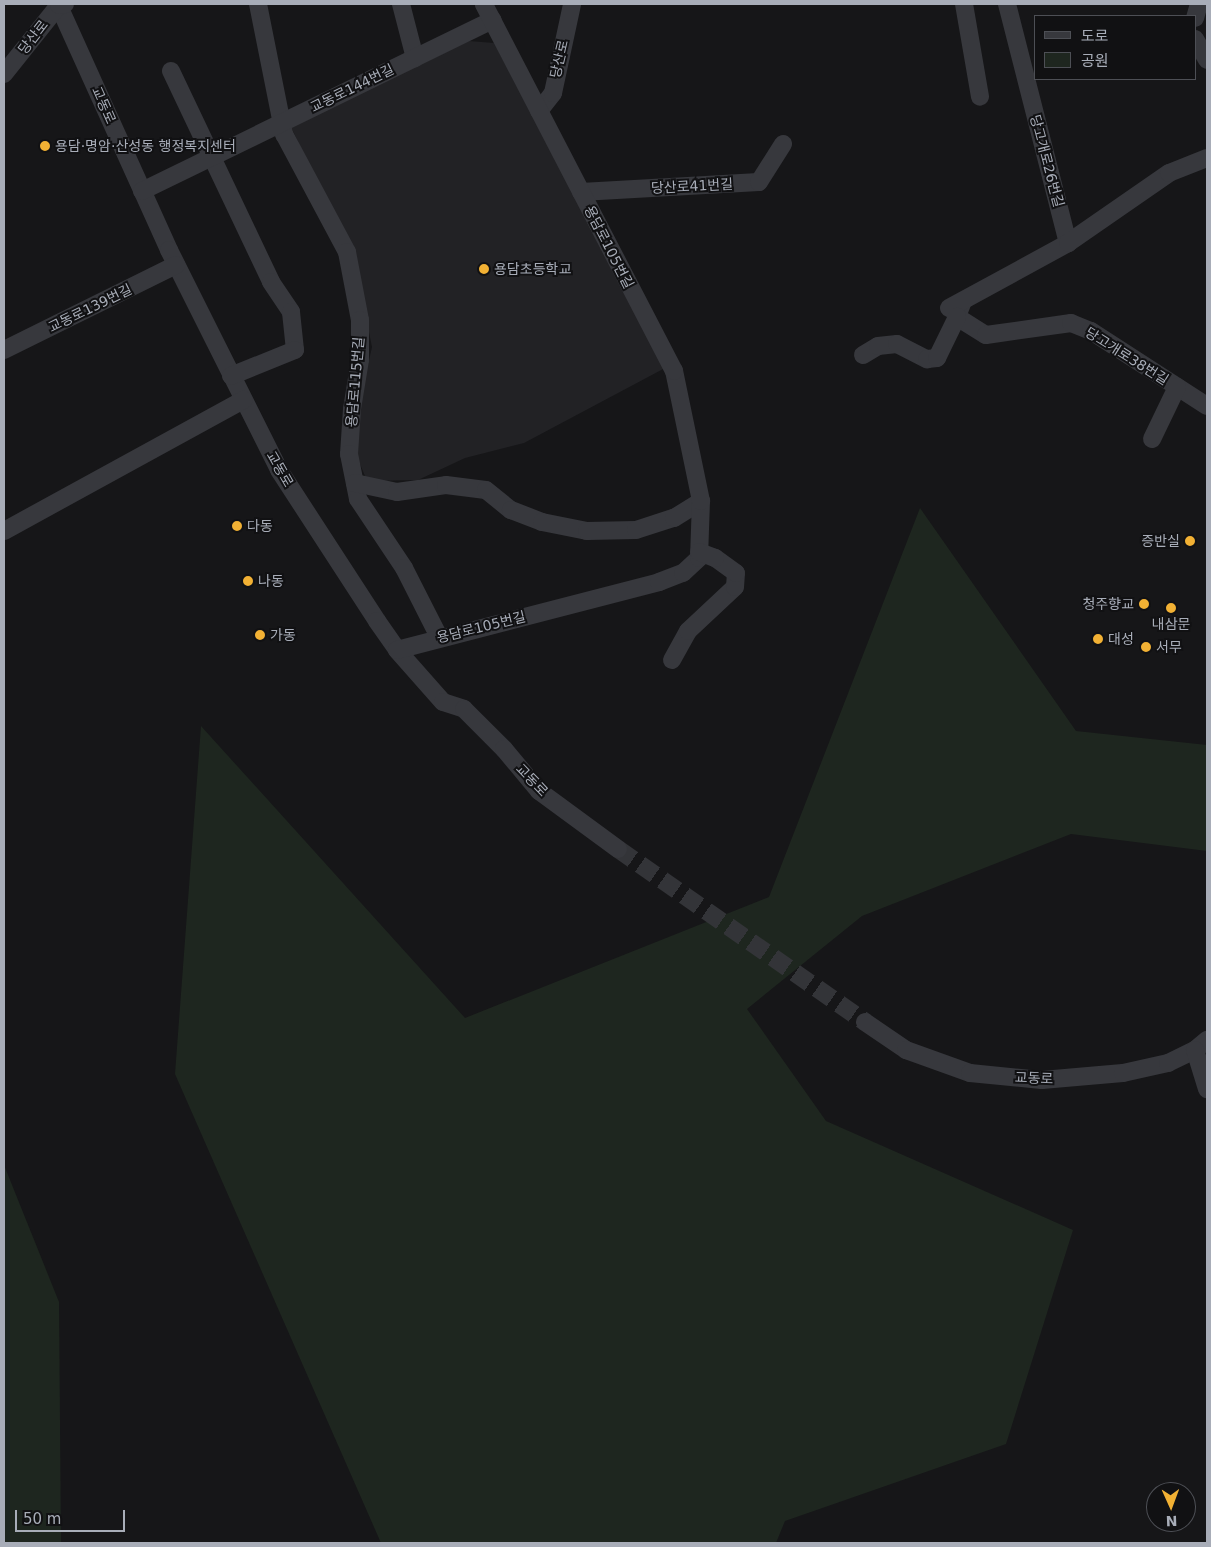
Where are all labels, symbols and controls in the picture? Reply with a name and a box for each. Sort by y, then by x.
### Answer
legend [1034,15,1196,80]
street label: 당산로 [14,17,52,57]
text: 도로 [1081,27,1109,45]
street label: 당산로 [546,38,572,80]
text: 공원 [1081,52,1109,70]
street label: 교동로144번길 [307,60,397,116]
street label: 교동로 [88,84,120,126]
street label: 당고개로26번길 [1027,113,1067,209]
place label: 용담·명암·산성동 행정복지센터 [55,138,236,154]
marker: 용담·명암·산성동 행정복지센터 [39,140,51,152]
street label: 당산로41번길 [651,175,733,197]
street label: 용담로105번길 [581,203,637,291]
place label: 용담초등학교 [494,261,571,277]
marker: 용담초등학교 [478,263,490,275]
street label: 교동로139번길 [45,280,135,336]
street label: 당고개로38번길 [1082,324,1172,388]
street label: 용담로115번길 [343,336,367,428]
street label: 교동로 [263,448,297,490]
place label: 다동 [247,518,273,534]
marker: 다동 [231,520,243,532]
place label: 증반실 [1141,533,1180,549]
marker: 증반실 [1184,535,1196,547]
place label: 나동 [258,573,284,589]
marker: 나동 [242,575,254,587]
place label: 청주향교 [1082,596,1134,612]
marker: 청주향교 [1138,598,1150,610]
marker: 내삼문 [1165,602,1177,614]
street label: 용담로105번길 [435,608,527,646]
place label: 내삼문 [1152,616,1190,632]
place label: 가동 [270,627,296,643]
marker: 가동 [254,629,266,641]
place label: 대성 [1108,631,1134,647]
marker: 대성 [1092,633,1104,645]
place label: 서무 [1156,639,1182,655]
marker: 서무 [1140,641,1152,653]
street label: 교동로 [513,760,551,800]
street label: 교동로 [1014,1069,1054,1087]
north arrow [1146,1482,1196,1532]
scale bar [18,1500,128,1532]
text: 50 m [23,1510,61,1528]
text: N [1165,1513,1178,1529]

